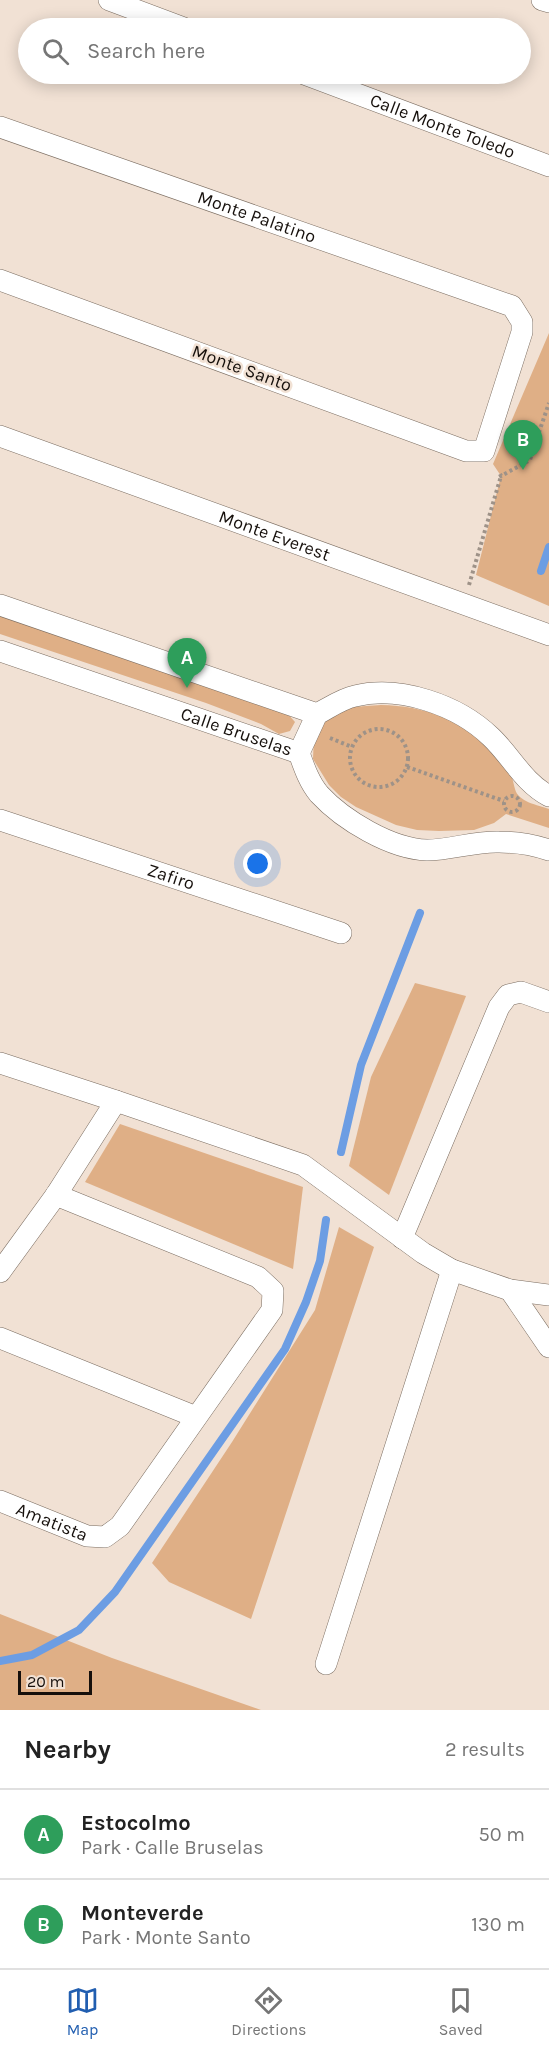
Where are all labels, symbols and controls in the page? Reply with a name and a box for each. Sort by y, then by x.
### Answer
search box [18,18,531,84]
icon: search [39,35,72,68]
text: Search here [87,38,205,64]
street label: Calle Monte Toledo [367,89,518,163]
street label: Monte Palatino [195,186,319,248]
street label: Monte Santo [189,340,295,396]
pin: B [504,420,542,470]
street label: Monte Everest [216,505,333,566]
pin: A [168,638,207,688]
street label: Calle Bruselas [178,703,295,761]
your location [243,849,272,878]
street label: Zafiro [144,859,197,895]
street label: Amatista [13,1498,91,1546]
scale bar [18,1668,92,1696]
text: 20 m [27,1672,65,1691]
text: Nearby [24,1734,111,1765]
text: 2 results [445,1738,525,1761]
text: Estocolmo [81,1810,191,1836]
text: A [37,1823,50,1846]
text: 50 m [478,1823,525,1846]
text: Park · Calle Bruselas [81,1836,264,1859]
text: Monteverde [81,1900,204,1926]
text: B [37,1913,50,1936]
text: 130 m [471,1913,525,1936]
text: Park · Monte Santo [81,1926,251,1949]
tab: Map [66,1984,99,2039]
tab: Directions [231,1984,306,2039]
tab: Saved [439,1984,483,2039]

